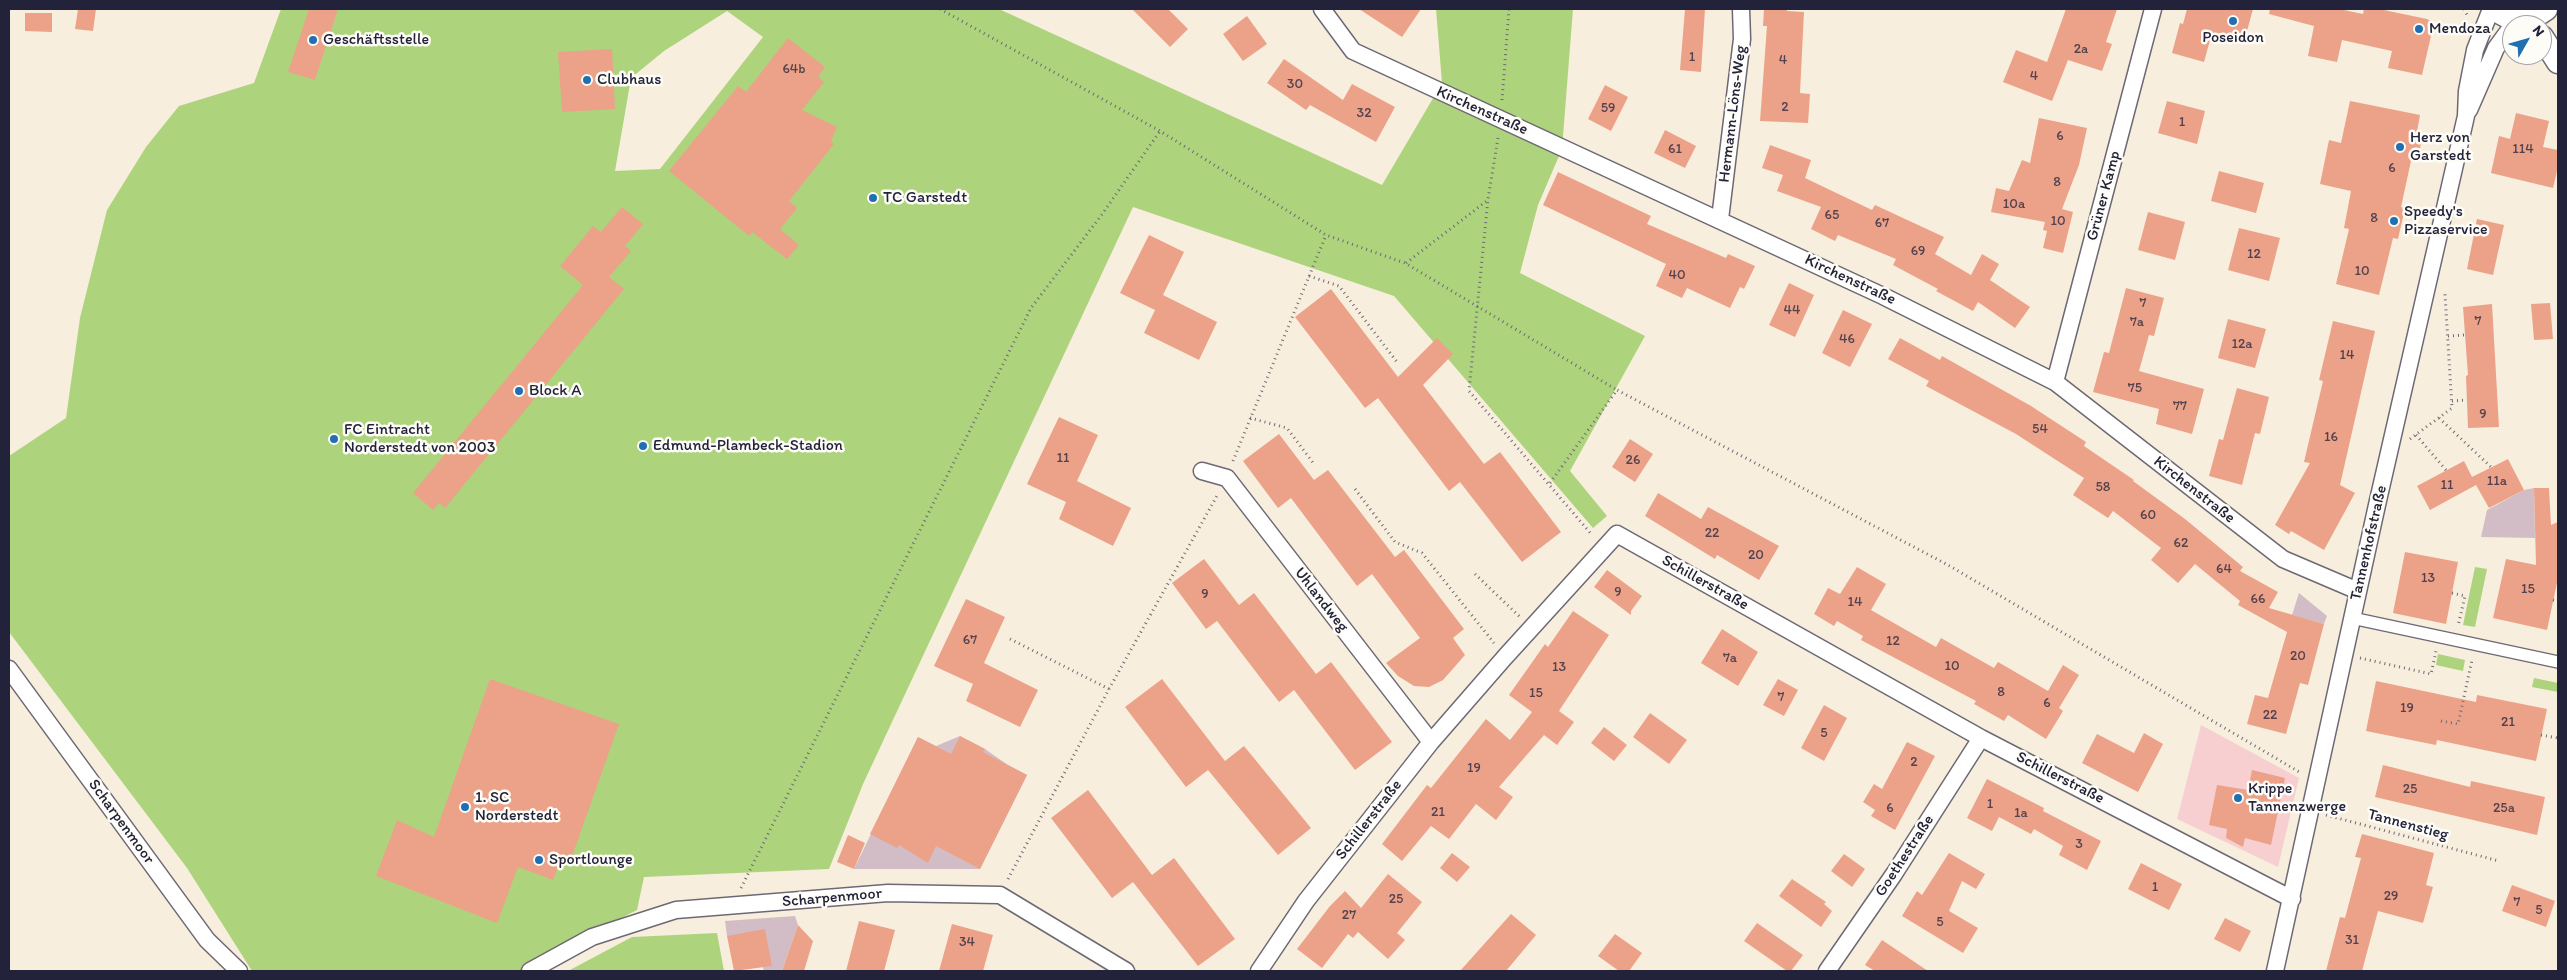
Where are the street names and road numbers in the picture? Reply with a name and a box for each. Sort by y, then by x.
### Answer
street label: Hermann-Löns-Weg [1715,44,1751,184]
street label: Kirchenstraße [1433,82,1531,140]
street label: Grüner Kamp [2083,149,2125,243]
street label: Kirchenstraße [1801,251,1899,309]
street label: Kirchenstraße [2149,452,2239,528]
street label: Tannenhofstraße [2346,483,2392,603]
street label: Schillerstraße [1658,551,1752,615]
street label: Uhlandweg [1290,564,1352,636]
street label: Schillerstraße [2013,748,2107,808]
street label: Scharpenmoor [84,776,158,868]
street label: Schillerstraße [1332,776,1406,864]
street label: Tannenstieg [2365,805,2451,845]
street label: Goethestraße [1871,811,1939,901]
street label: Scharpenmoor [781,884,883,912]

